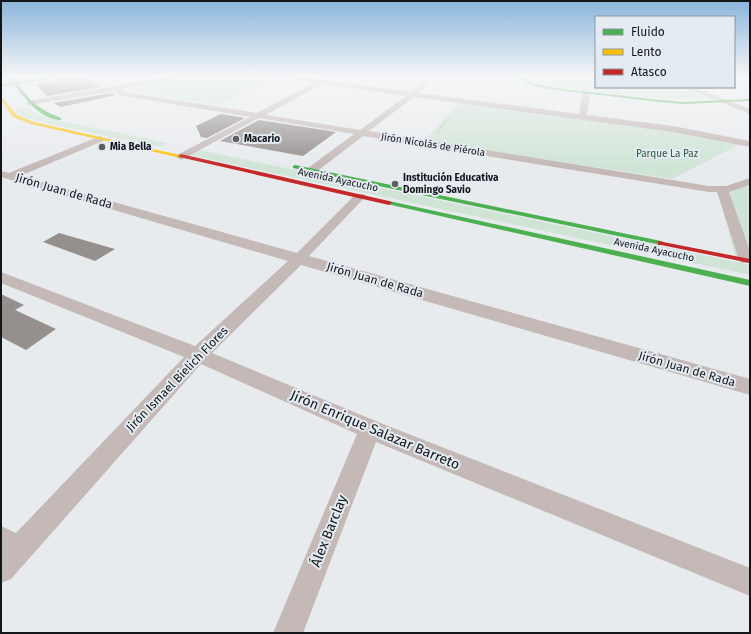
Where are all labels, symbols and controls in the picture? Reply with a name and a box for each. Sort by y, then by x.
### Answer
legend [595,16,735,88]
text: Fluido [631,25,665,39]
text: Lento [631,45,661,59]
text: Atasco [631,65,667,79]
street label: Jirón Nicolás de Piérola [380,131,486,159]
place label: Macario [244,133,280,145]
marker: Macario [231,134,241,144]
place label: Mia Bella [110,141,152,153]
marker: Mia Bella [97,142,107,152]
park label: Parque La Paz [636,148,699,160]
street label: Avenida Ayacucho [297,166,379,194]
street label: Jirón Juan de Rada [14,170,114,212]
place label: Institución Educativa Domingo Savio [403,171,499,196]
marker: Institución Educativa Domingo Savio [390,179,400,189]
street label: Avenida Ayacucho [613,236,695,264]
street label: Jirón Juan de Rada [325,259,425,301]
street label: Jirón Ismael Bielich Flores [123,323,231,434]
street label: Jirón Juan de Rada [637,348,737,390]
street label: Jirón Enrique Salazar Barreto [288,386,462,474]
street label: Álex Barclay [306,492,351,570]

